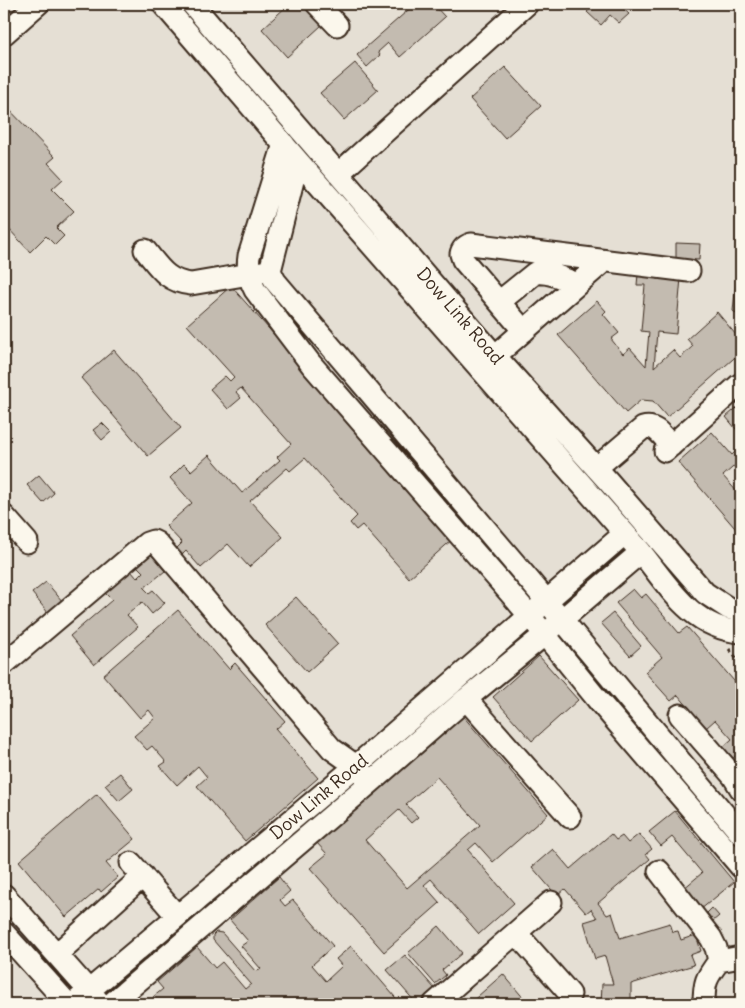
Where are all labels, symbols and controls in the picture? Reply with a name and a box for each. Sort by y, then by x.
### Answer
street label: Dow Link Road [412,262,509,369]
street label: Dow Link Road [265,749,373,844]

